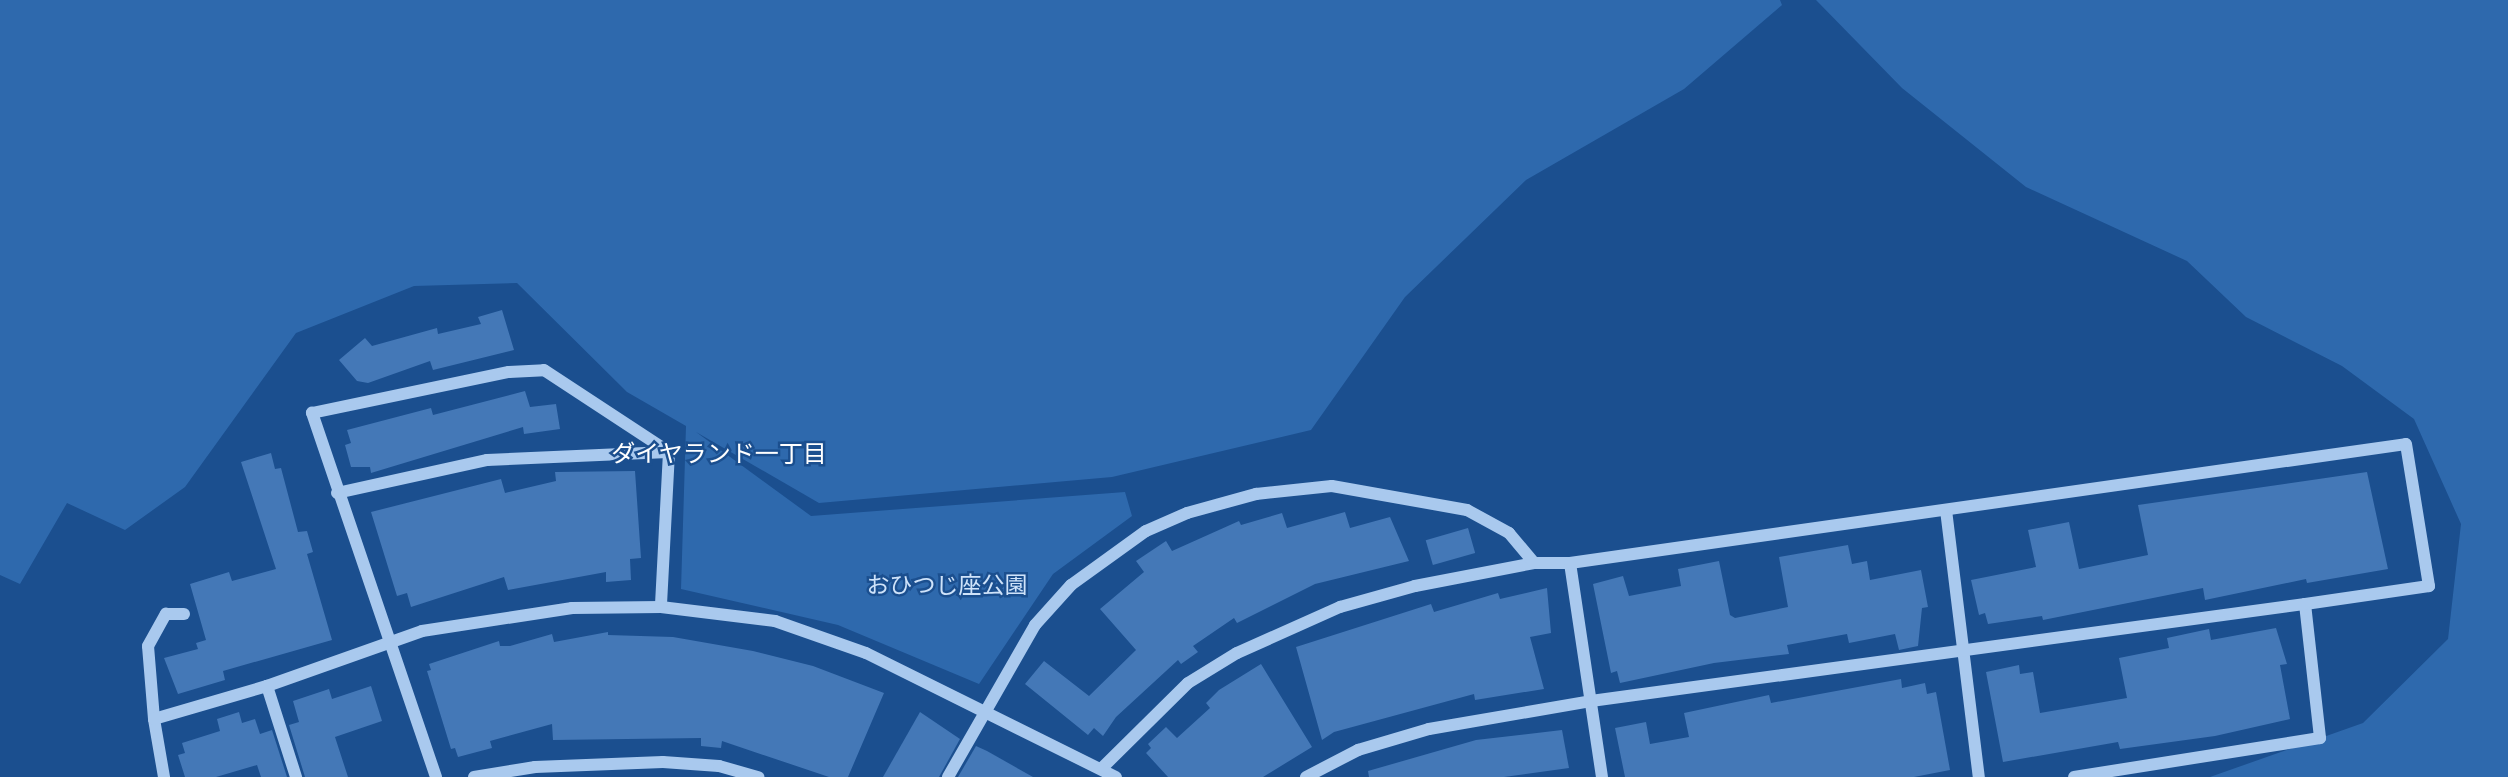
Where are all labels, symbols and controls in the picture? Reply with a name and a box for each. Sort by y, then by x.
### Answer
district label: ダイヤランド一丁目 [611,440,827,468]
park label: おひつじ座公園 [867,571,1027,599]

